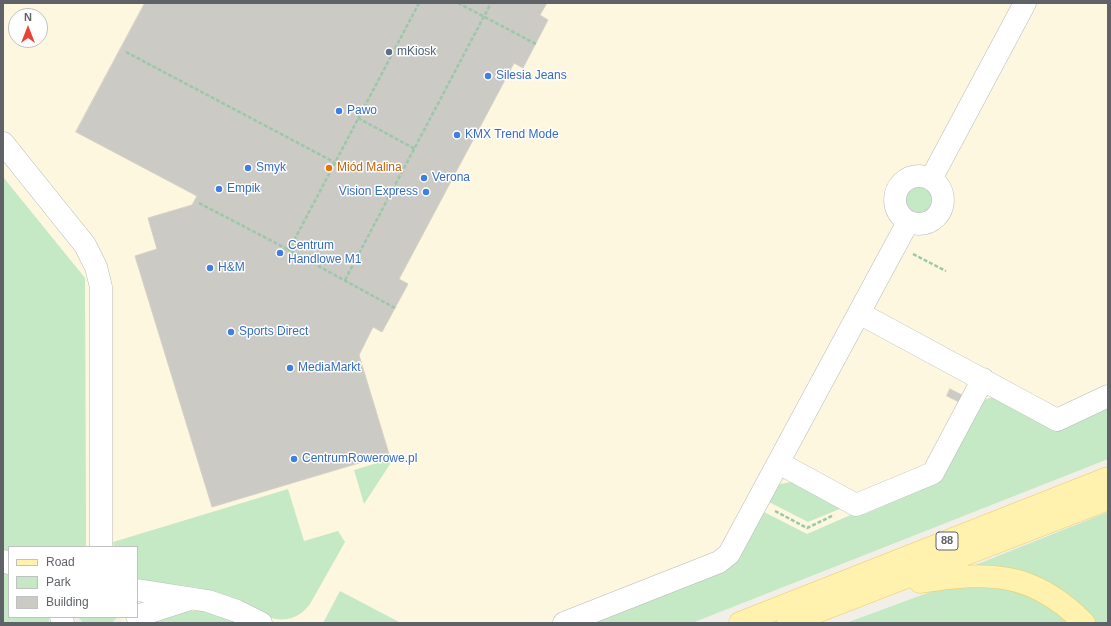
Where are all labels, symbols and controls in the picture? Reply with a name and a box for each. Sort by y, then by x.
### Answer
north arrow [8,8,48,48]
text: N [24,11,32,23]
place label: mKiosk [397,45,436,59]
marker: mKiosk [384,47,394,57]
place label: Silesia Jeans [496,69,567,83]
marker: Silesia Jeans [483,71,493,81]
place label: Pawo [347,104,377,118]
marker: Pawo [334,106,344,116]
place label: KMX Trend Mode [465,128,559,142]
marker: KMX Trend Mode [452,130,462,140]
place label: Smyk [256,161,286,175]
place label: Miód Malina [337,161,402,175]
marker: Smyk [243,163,253,173]
marker: Miód Malina [324,163,334,173]
place label: Verona [432,171,470,185]
marker: Verona [419,173,429,183]
place label: Empik [227,182,260,196]
marker: Empik [214,184,224,194]
place label: Vision Express [339,185,418,199]
marker: Vision Express [421,187,431,197]
place label: Centrum Handlowe M1 [288,239,361,267]
marker: Centrum Handlowe M1 [275,248,285,258]
place label: H&M [218,261,245,275]
marker: H&M [205,263,215,273]
place label: Sports Direct [239,325,308,339]
marker: Sports Direct [226,327,236,337]
place label: MediaMarkt [298,361,361,375]
marker: MediaMarkt [285,363,295,373]
place label: CentrumRowerowe.pl [302,452,417,466]
marker: CentrumRowerowe.pl [289,454,299,464]
road number: 88 [936,532,958,550]
legend [8,546,138,618]
text: Road [46,555,75,569]
text: Park [46,575,71,589]
text: Building [46,595,89,609]

